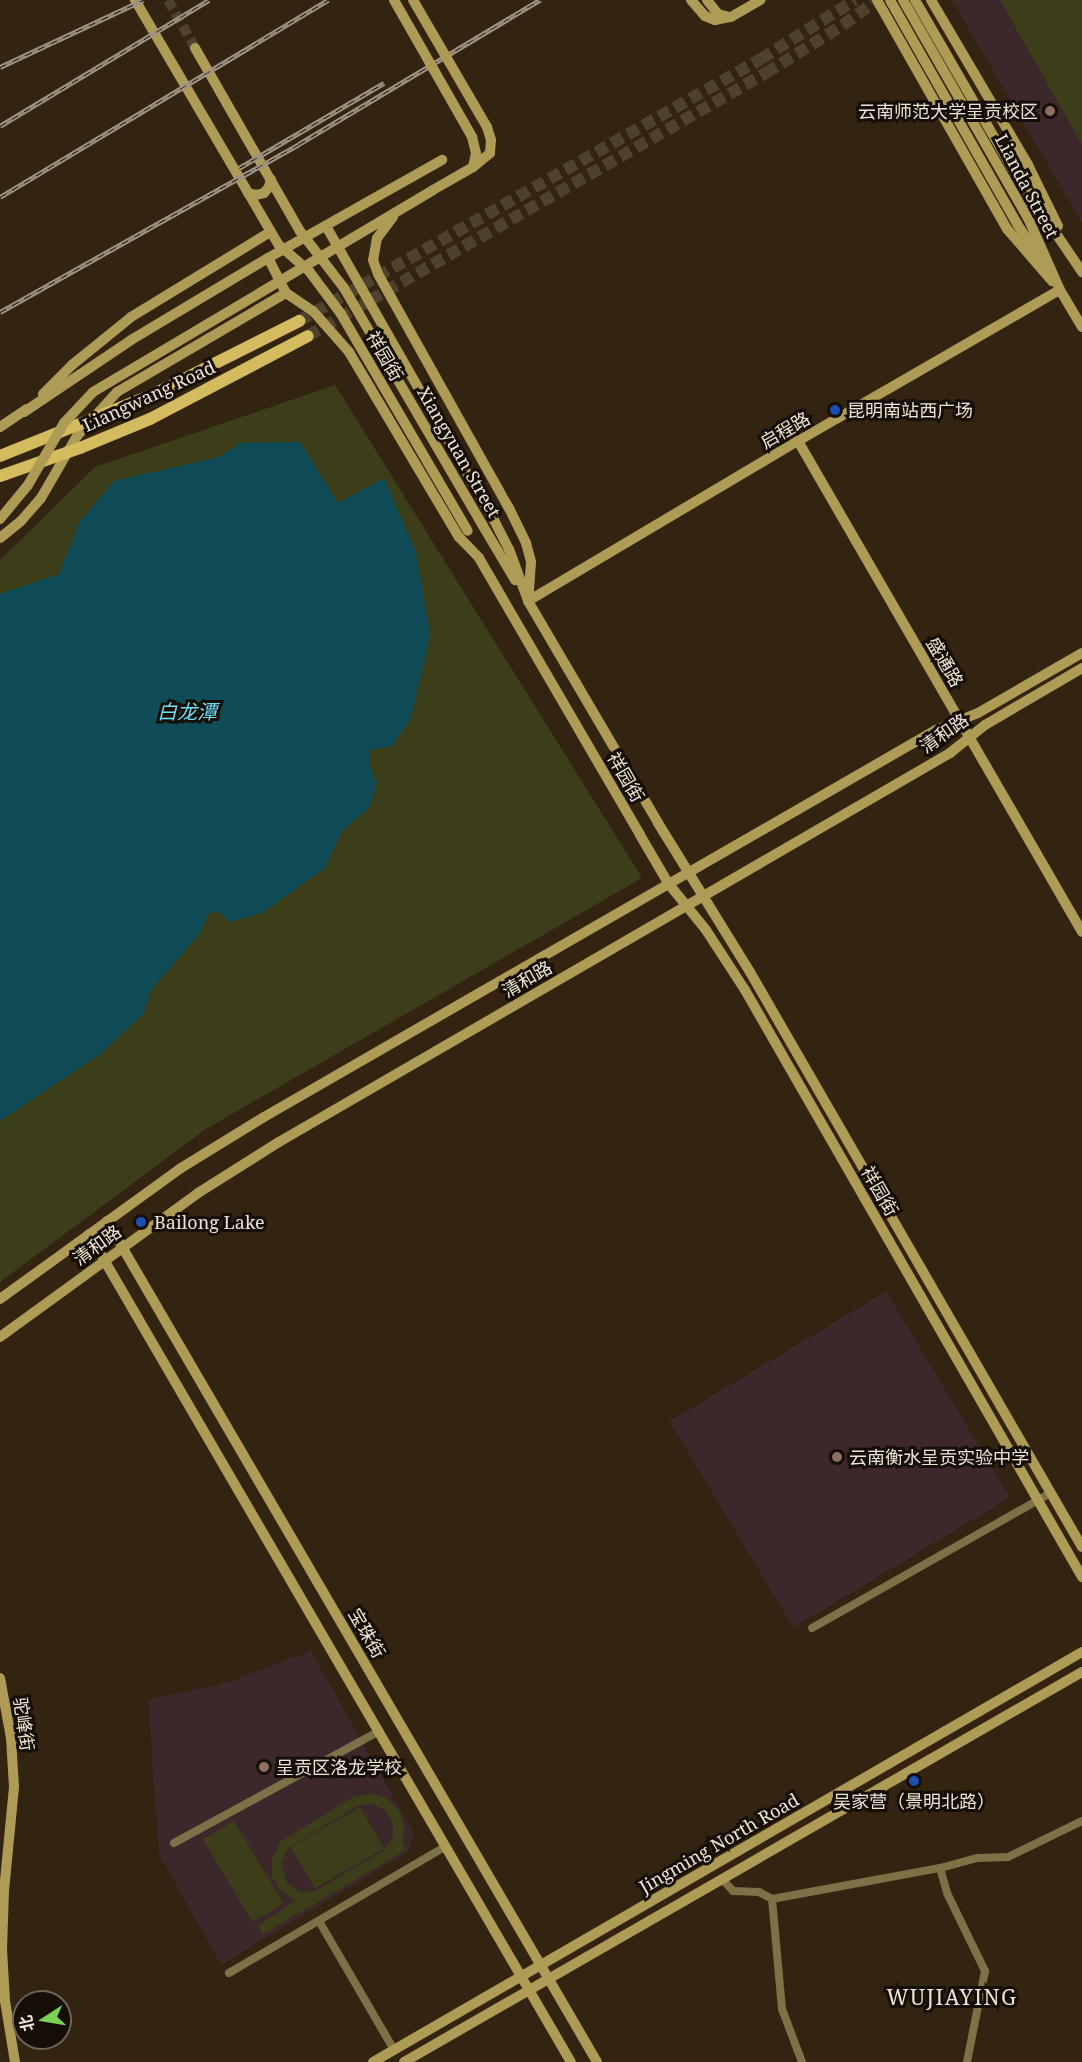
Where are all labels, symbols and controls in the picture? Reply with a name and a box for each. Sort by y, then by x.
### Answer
place label: 云南师范大学呈贡校区 [858,100,1038,122]
marker: 云南师范大学呈贡校区 [1043,104,1057,118]
street label: Lianda Street [991,130,1063,242]
street label: 祥园街 [362,327,408,385]
street label: Liangwang Road [79,356,219,436]
street label: Xiangyuan Street [413,383,505,521]
place label: 昆明南站西广场 [847,399,973,421]
marker: 昆明南站西广场 [828,403,842,417]
street label: 启程路 [756,407,814,453]
street label: 盛通路 [922,633,968,691]
water label: 白龙潭 [157,699,217,723]
street label: 清和路 [916,709,972,757]
street label: 祥园街 [603,748,649,806]
street label: 清和路 [498,956,556,1002]
street label: 祥园街 [857,1162,903,1220]
place label: Bailong Lake [154,1211,265,1233]
marker: Bailong Lake [132,1213,150,1231]
street label: 清和路 [69,1220,125,1270]
place label: 云南衡水呈贡实验中学 [849,1446,1029,1468]
marker: 云南衡水呈贡实验中学 [830,1450,844,1464]
street label: 宝珠街 [344,1604,390,1662]
street label: 驼峰街 [10,1696,38,1752]
place label: 呈贡区洛龙学校 [276,1756,402,1778]
marker: 呈贡区洛龙学校 [257,1760,271,1774]
marker: 吴家营（景明北路） [907,1774,921,1788]
street label: Jingming North Road [635,1788,803,1898]
place label: 吴家营（景明北路） [833,1790,995,1812]
district label: WUJIAYING [887,1984,1017,2010]
north arrow [12,1990,72,2050]
text: 北 [14,2013,39,2033]

